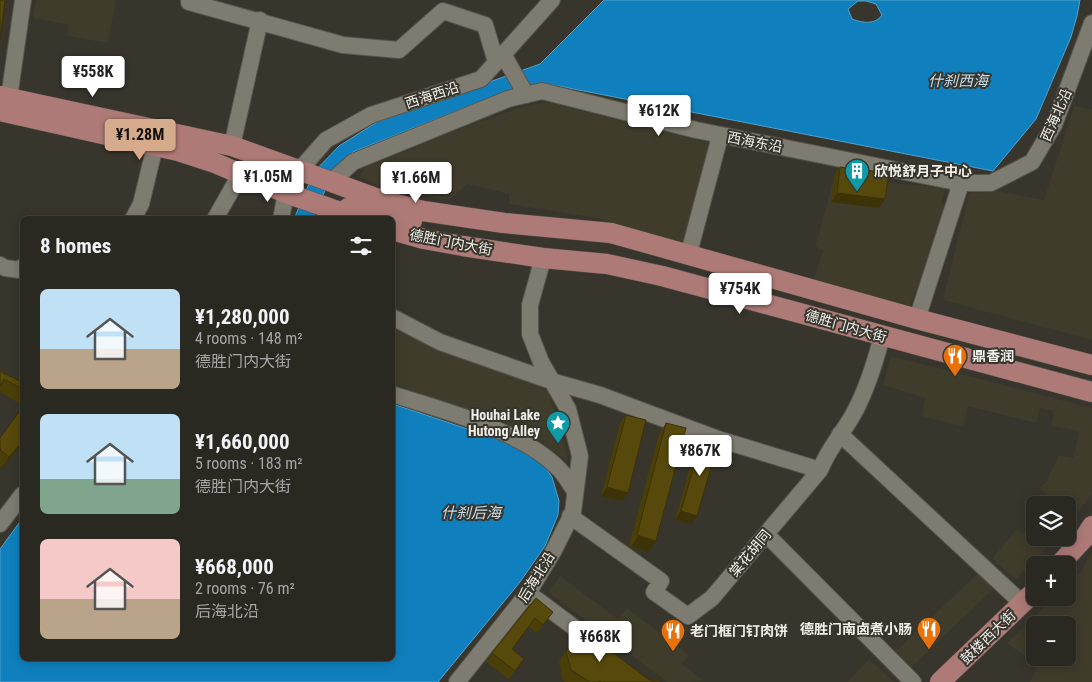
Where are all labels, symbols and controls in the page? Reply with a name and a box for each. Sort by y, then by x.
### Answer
pin: ¥558K [58,56,128,98]
text: ¥558K [73,62,113,81]
water label: 什刹西海 [928,72,990,90]
street label: 西海西沿 [403,79,461,111]
street label: 西海北沿 [1037,86,1075,144]
pin: ¥612K [624,94,694,137]
text: ¥612K [639,101,679,120]
pin: ¥1.28M [99,119,181,161]
text: ¥1.28M [116,125,164,144]
street label: 西海东沿 [726,129,784,155]
building icon: 欣悦舒月子中心 [844,158,870,192]
pin: ¥1.05M [227,160,309,203]
pin: ¥1.66M [375,162,457,204]
place label: 欣悦舒月子中心 [874,163,972,179]
text: ¥1.05M [244,167,292,186]
text: ¥1.66M [392,168,440,187]
street label: 德胜门内大街 [408,226,494,258]
icon: filters [347,232,375,260]
text: 8 homes [40,234,111,258]
pin: ¥754K [705,272,775,315]
text: ¥754K [720,279,760,298]
text: ¥1,280,000 [195,305,290,329]
street label: 德胜门内大街 [803,307,889,345]
icon: home [80,309,140,369]
text: 4 rooms · 148 m² [195,329,303,348]
restaurant icon: 鼎香润 [942,343,968,377]
place label: 鼎香润 [972,348,1014,364]
text: 德胜门内大街 [195,352,291,371]
place label: Houhai Lake Hutong Alley [468,407,541,439]
place icon: Houhai Lake Hutong Alley [545,410,571,444]
text: ¥1,660,000 [195,430,290,454]
icon: home [80,434,140,494]
pin: ¥867K [665,434,735,477]
text: ¥867K [680,441,720,460]
text: 5 rooms · 183 m² [195,454,303,473]
text: 德胜门内大街 [195,477,291,496]
map controls [1026,496,1076,666]
button: layers [1026,496,1076,546]
water label: 什刹后海 [441,504,503,522]
street label: 棠花胡同 [726,526,774,580]
street label: 后海北沿 [514,549,558,605]
text: ¥668,000 [195,555,274,579]
button: + [1026,556,1076,606]
icon: home [80,559,140,619]
text: 2 rooms · 76 m² [195,579,295,598]
text: 后海北沿 [195,602,259,621]
street label: 鼓楼西大街 [957,607,1019,667]
restaurant icon: 德胜门南卤煮小肠 [916,616,942,650]
button: − [1026,616,1076,666]
restaurant icon: 老门框门钉肉饼 [660,618,686,652]
pin: ¥668K [565,620,635,663]
place label: 德胜门南卤煮小肠 [800,621,912,637]
place label: 老门框门钉肉饼 [690,623,788,639]
text: ¥668K [580,627,620,646]

